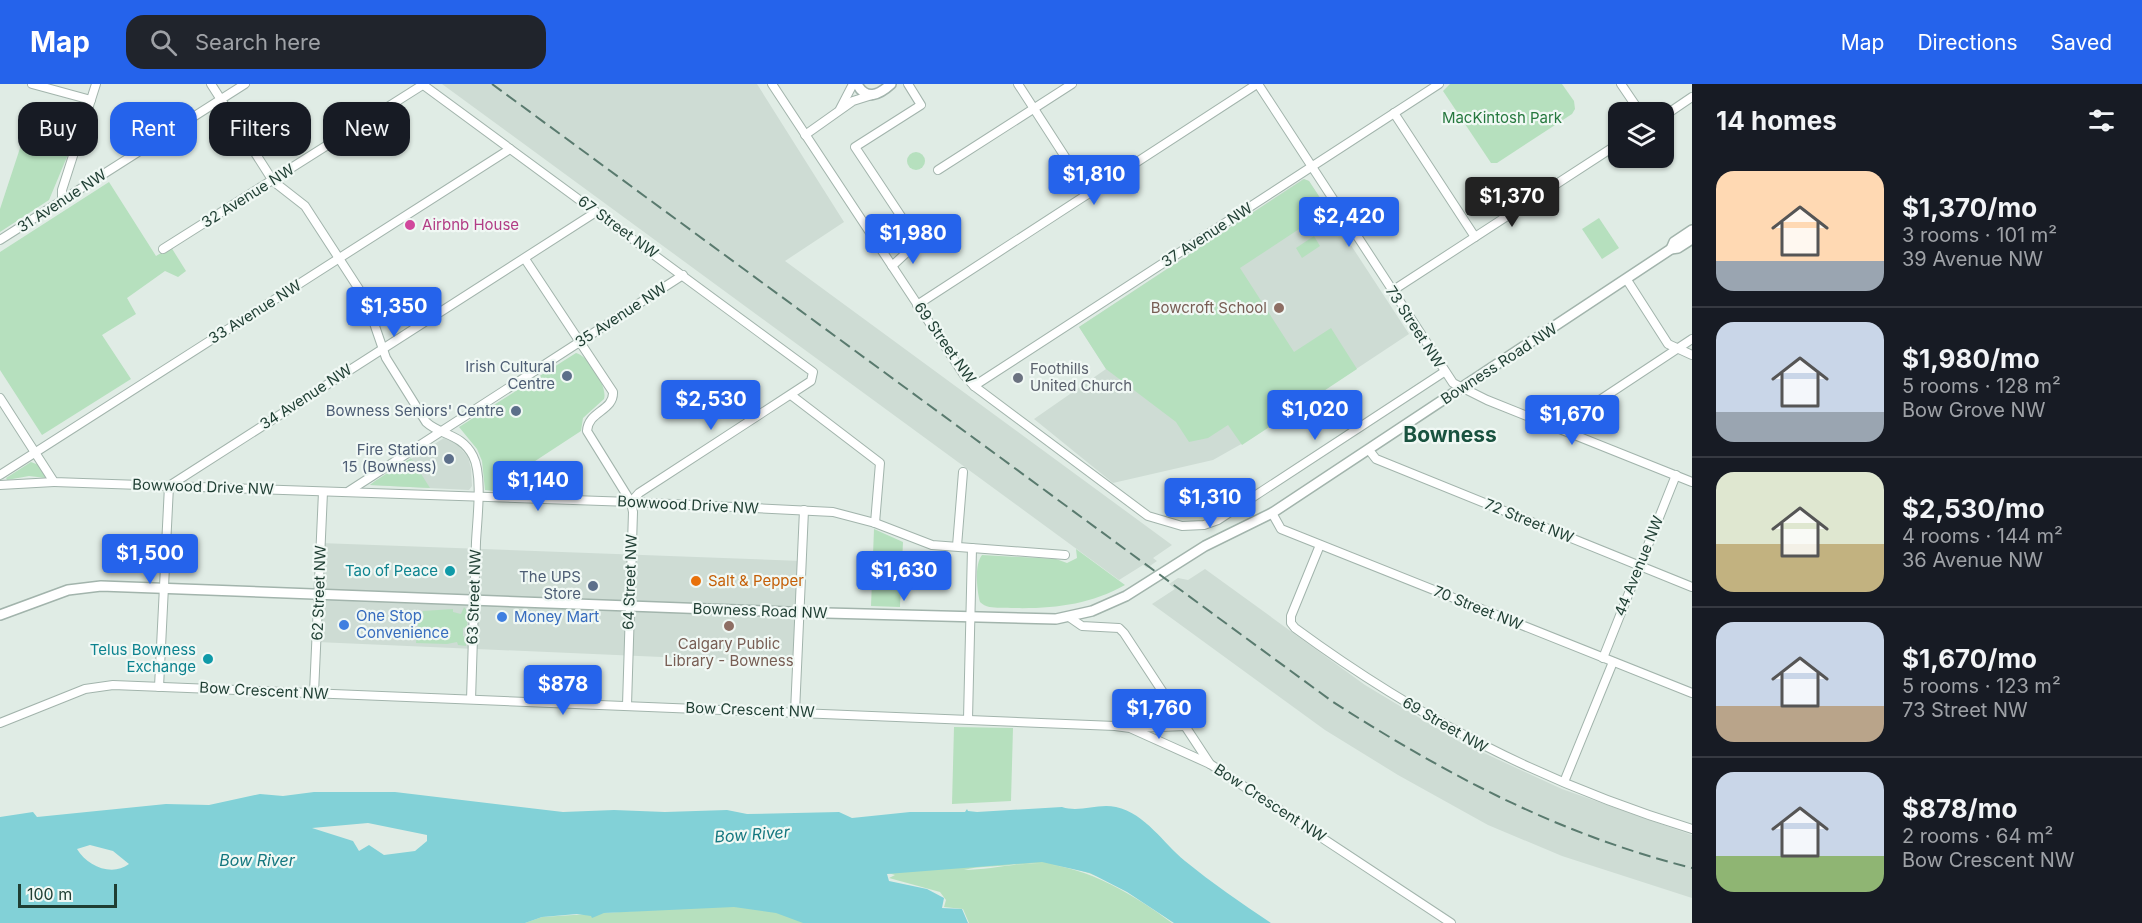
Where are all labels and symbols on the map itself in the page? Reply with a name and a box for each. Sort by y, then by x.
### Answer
park label: MacKintosh Park [1442,108,1563,127]
pin: $1,810 [1045,155,1143,206]
street label: 32 Avenue NW [198,159,298,232]
street label: 31 Avenue NW [14,165,110,236]
pin: $1,370 [1463,177,1561,228]
street label: 67 Street NW [574,191,662,262]
pin: $2,420 [1300,197,1398,248]
street label: 37 Avenue NW [1158,198,1256,271]
pin: $1,980 [864,214,962,265]
place label: Airbnb House [422,215,519,234]
marker: Airbnb House [403,218,417,232]
street label: 33 Avenue NW [205,275,305,348]
street label: 35 Avenue NW [571,278,670,351]
street label: 73 Street NW [1382,282,1449,372]
pin: $1,350 [345,287,443,338]
street label: 69 Street NW [910,298,981,387]
place label: Bowcroft School [1151,298,1267,317]
marker: Bowcroft School [1272,301,1286,315]
street label: Bowness Road NW [1437,319,1561,408]
place label: Irish Cultural Centre [465,357,555,393]
place label: Foothills United Church [1030,359,1132,395]
street label: 34 Avenue NW [256,360,356,433]
marker: Irish Cultural Centre [560,369,574,383]
marker: Foothills United Church [1011,371,1025,385]
pin: $2,530 [662,380,760,431]
pin: $1,020 [1266,390,1364,441]
pin: $1,670 [1523,395,1621,446]
place label: Bowness Seniors' Centre [326,401,504,420]
marker: Bowness Seniors' Centre [509,404,523,418]
district label: Bowness [1403,422,1497,447]
place label: Fire Station 15 (Bowness) [342,440,437,476]
marker: Fire Station 15 (Bowness) [442,452,456,466]
pin: $1,140 [489,461,587,512]
street label: Bowwood Drive NW [132,475,274,498]
pin: $1,310 [1161,478,1259,529]
street label: Bowwood Drive NW [617,491,760,518]
street label: 72 Street NW [1482,494,1577,547]
street label: 44 Avenue NW [1610,513,1667,619]
pin: $1,500 [101,534,199,585]
street label: 64 Street NW [618,534,641,630]
street label: 62 Street NW [307,545,330,641]
street label: 63 Street NW [462,549,485,645]
pin: $1,630 [855,551,953,602]
place label: Tao of Peace [345,561,438,580]
marker: Tao of Peace [443,564,457,578]
place label: The UPS Store [519,567,581,603]
place label: Salt & Pepper [708,571,804,590]
marker: Salt & Pepper [689,574,703,588]
marker: The UPS Store [586,579,600,593]
street label: 70 Street NW [1431,581,1526,634]
street label: Bowness Road NW [692,599,828,622]
place label: One Stop Convenience [356,606,449,642]
place label: Money Mart [514,607,599,626]
marker: Money Mart [495,610,509,624]
marker: One Stop Convenience [337,618,351,632]
marker: Calgary Public Library - Bowness [722,619,736,633]
place label: Calgary Public Library - Bowness [664,634,794,670]
place label: Telus Bowness Exchange [90,640,196,676]
marker: Telus Bowness Exchange [201,652,215,666]
pin: $878 [527,665,599,716]
street label: Bow Crescent NW [199,678,329,703]
pin: $1,760 [1110,689,1208,740]
street label: 69 Street NW [1399,692,1492,757]
street label: Bow Crescent NW [685,698,815,721]
street label: Bow Crescent NW [1211,759,1330,846]
water label: Bow River [714,821,791,847]
water label: Bow River [219,850,296,870]
scale bar [18,881,117,908]

